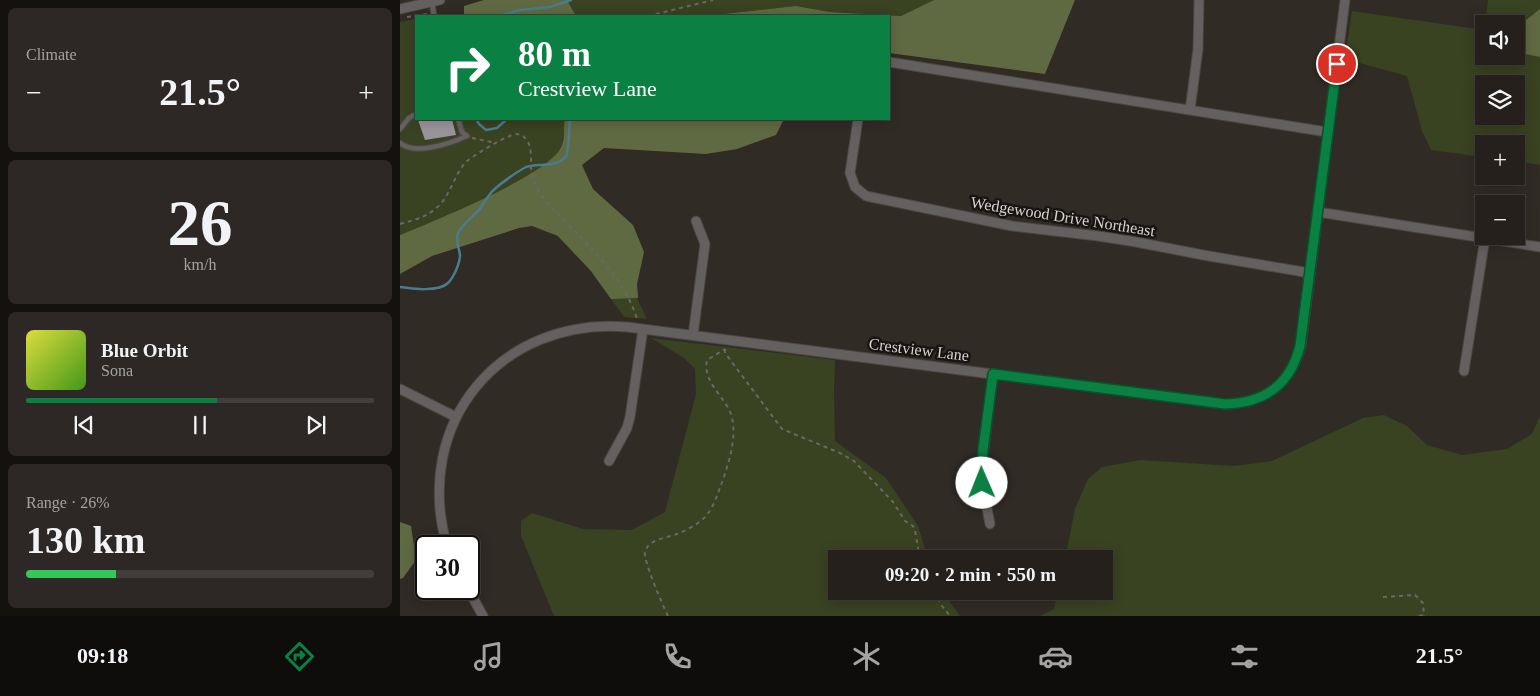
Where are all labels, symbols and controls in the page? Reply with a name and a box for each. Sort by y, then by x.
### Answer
map controls [1475,15,1525,245]
button: sound [1475,15,1525,65]
icon: right [435,35,500,100]
text: 80 m [518,35,591,74]
pin [1316,43,1358,85]
text: Climate [26,46,77,63]
icon: arrive [1323,50,1351,78]
text: 21.5° [159,71,241,113]
button: layers [1475,75,1525,125]
text: Crestview Lane [518,76,657,101]
text: − [26,77,42,108]
text: + [358,77,374,108]
button: + [1475,135,1525,185]
text: 26 [168,187,233,259]
street label: Wedgewood Drive Northeast [969,194,1157,241]
button: − [1475,195,1525,245]
text: km/h [184,256,216,273]
street label: Crestview Lane [868,335,970,364]
text: Blue Orbit [101,340,188,361]
text: Sona [101,362,133,379]
icon: previous [70,411,98,439]
icon: pause [186,411,214,439]
icon: next [302,411,330,439]
position arrow [955,456,1007,508]
text: Range · 26% [26,494,110,511]
text: 130 km [26,519,145,561]
speed limit sign: 30 [415,535,480,600]
text: 09:20 · 2 min · 550 m [885,564,1056,585]
icon: directions [282,639,317,674]
icon: music [471,639,506,674]
icon: phone [660,639,695,674]
icon: climate [849,639,884,674]
icon: car [1038,639,1073,674]
icon: filters [1227,639,1262,674]
text: 09:18 [77,643,128,668]
text: 21.5° [1416,643,1463,668]

